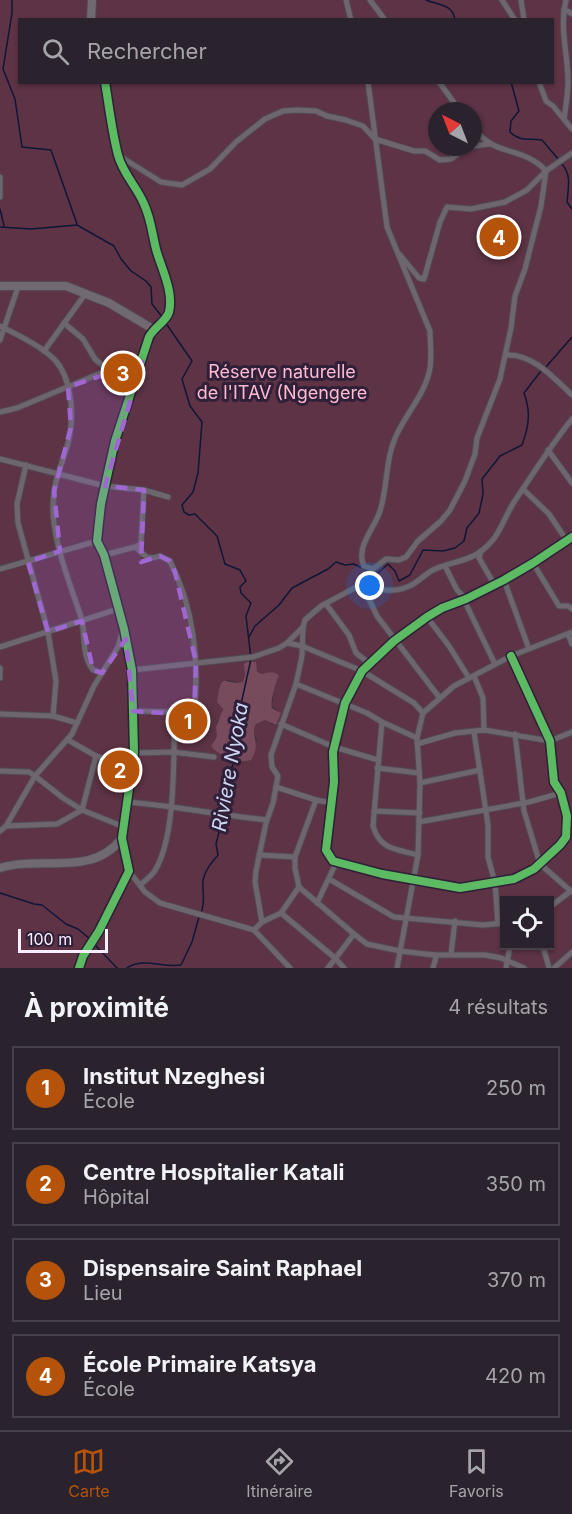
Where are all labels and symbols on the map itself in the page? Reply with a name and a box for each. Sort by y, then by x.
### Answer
north arrow [428,102,482,156]
pin: 4 [480,214,518,260]
pin: 3 [104,350,142,395]
park label: Réserve naturelle de l'ITAV (Ngengere [197,361,367,403]
your location [355,571,384,600]
pin: 1 [168,698,207,744]
water label: Riviere Nyoka [207,701,253,833]
pin: 2 [100,748,140,792]
scale bar [18,926,108,954]

